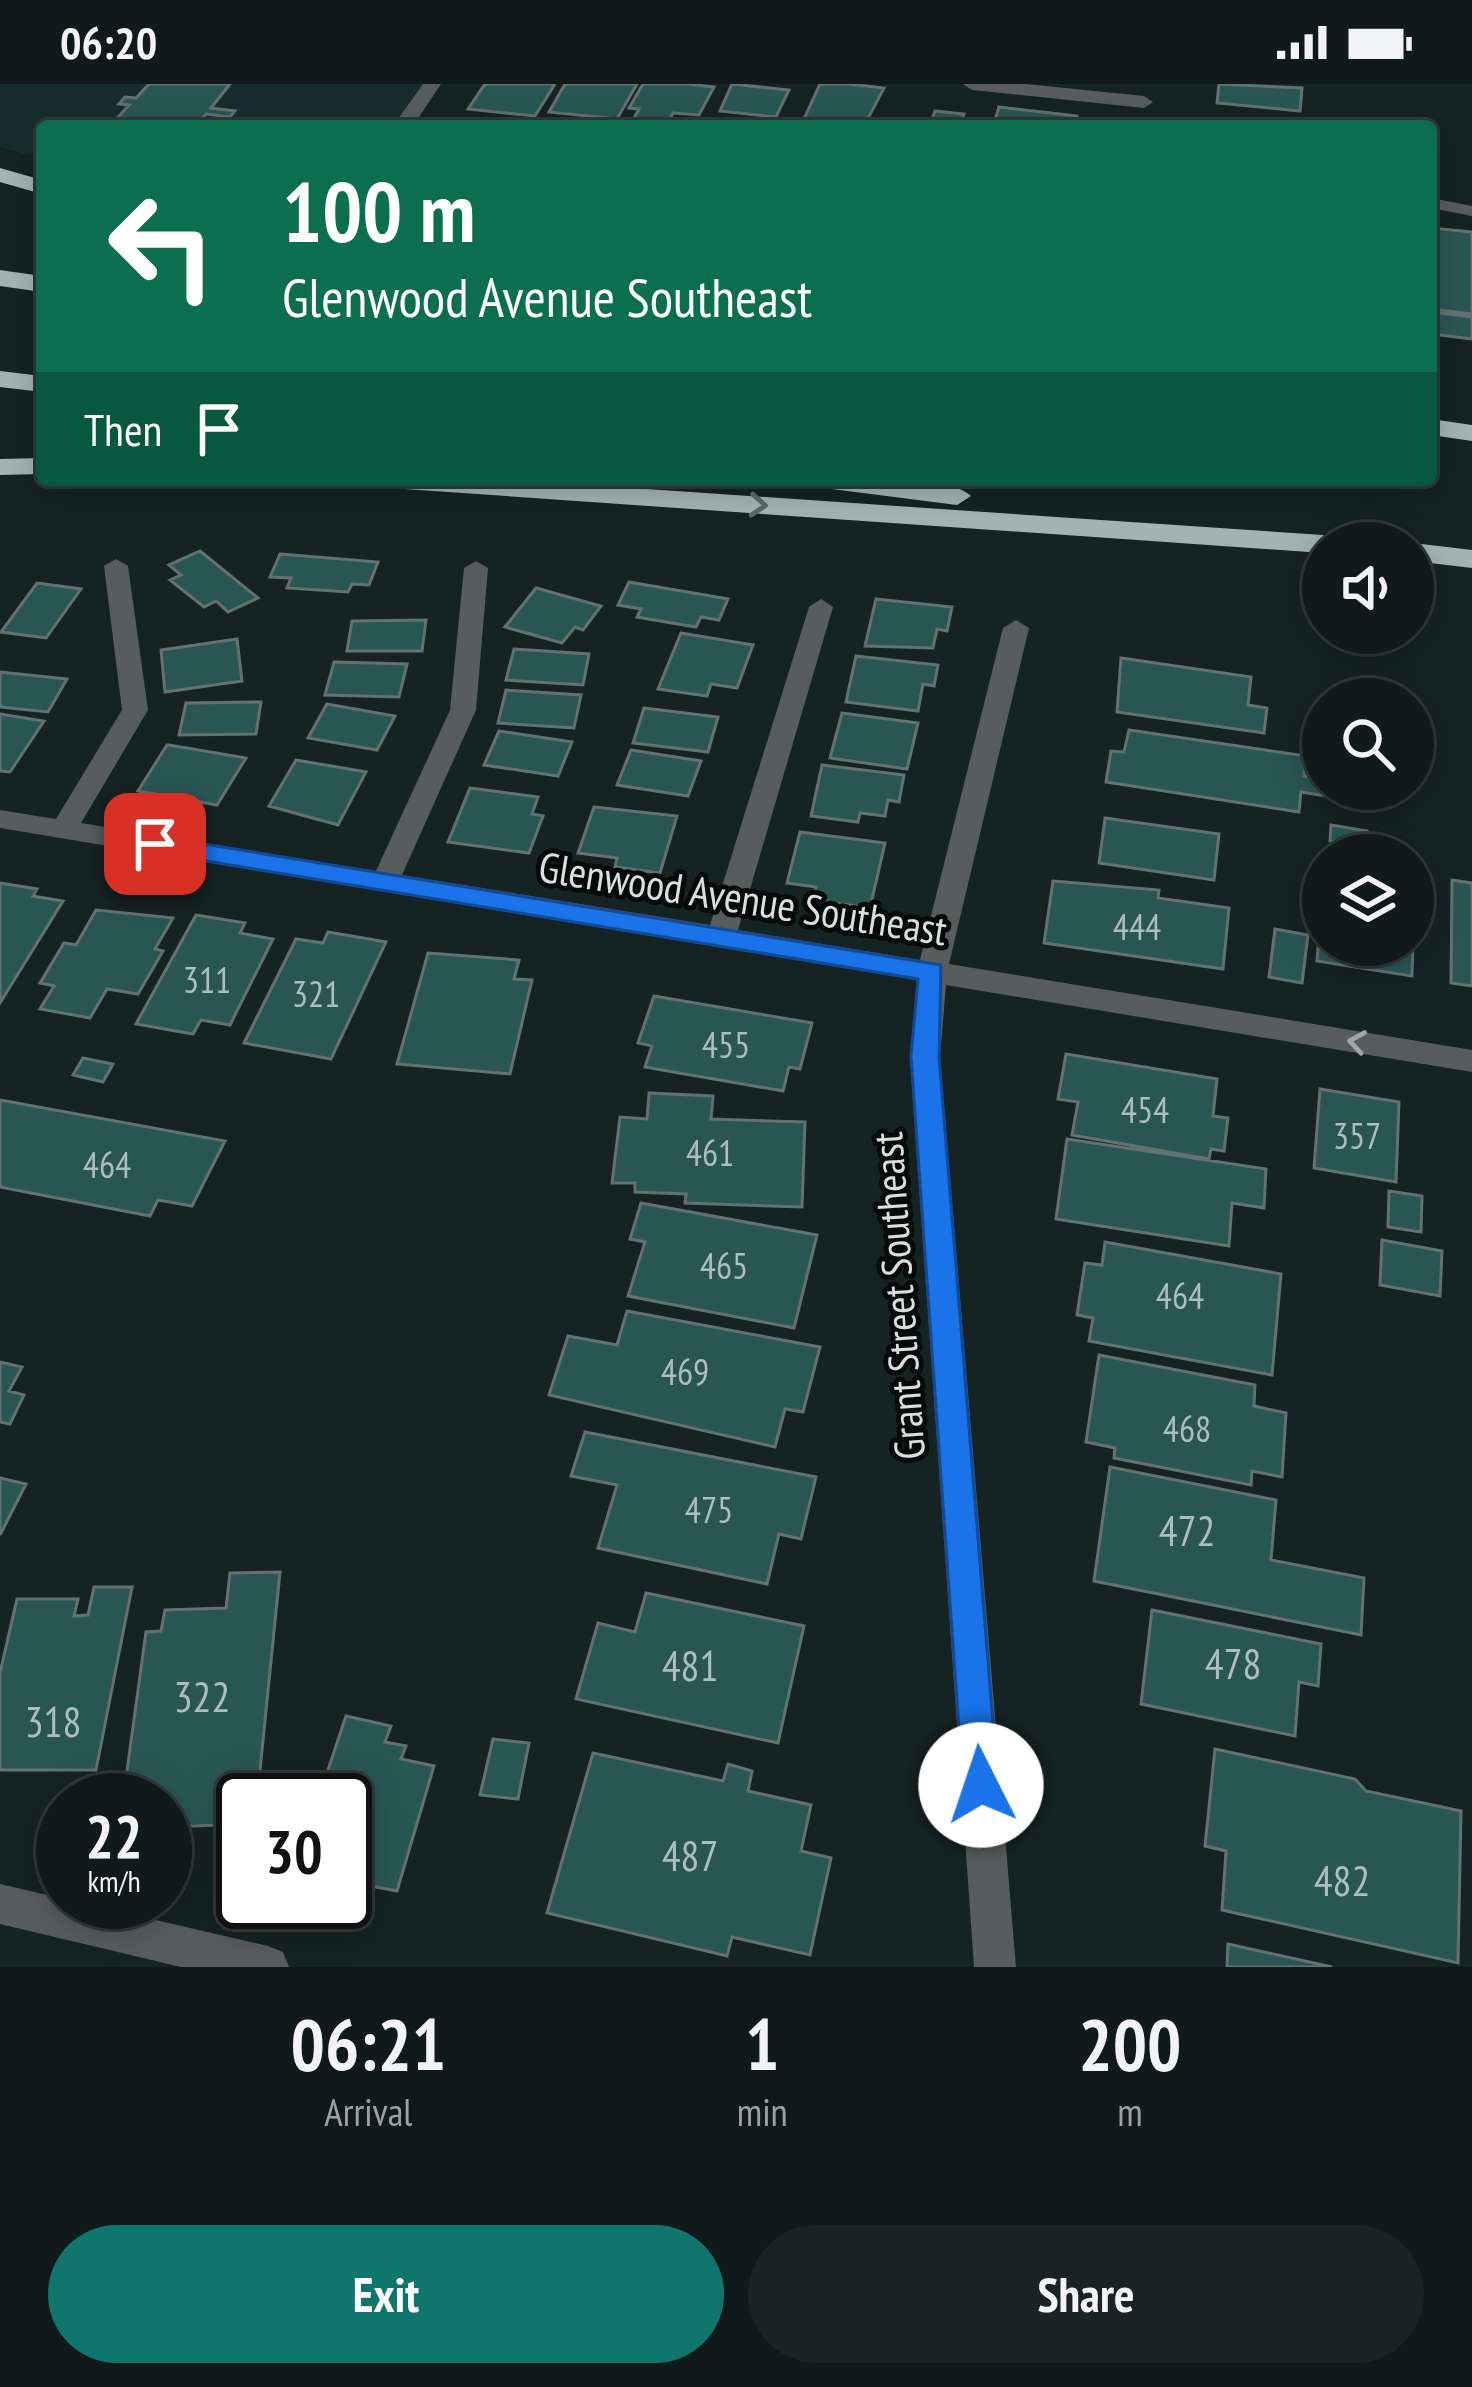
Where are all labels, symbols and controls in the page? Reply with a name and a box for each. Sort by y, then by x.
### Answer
text: 06:20 [60,13,157,71]
text: 100 m [282,156,475,265]
icon: left [84,168,240,324]
text: Glenwood Avenue Southeast [282,262,812,332]
icon: arrive [186,396,252,462]
text: Then [84,400,162,458]
one-way arrow [749,492,768,518]
map controls [1302,522,1434,966]
button: sound [1302,522,1434,654]
button: search [1302,678,1434,810]
pin [104,793,206,895]
icon: arrive [122,811,188,877]
button: layers [1302,834,1434,966]
street label: Glenwood Avenue Southeast [535,839,951,957]
house number: 444 [1113,903,1161,950]
house number: 311 [183,956,231,1003]
house number: 321 [292,970,340,1017]
house number: 455 [702,1021,750,1068]
one-way arrow [1347,1031,1367,1056]
house number: 454 [1121,1086,1169,1133]
house number: 357 [1333,1112,1381,1159]
house number: 461 [686,1129,734,1176]
street label: Grant Street Southeast [859,1130,937,1462]
house number: 464 [83,1141,131,1188]
house number: 465 [700,1242,748,1289]
house number: 464 [1156,1272,1204,1319]
house number: 469 [661,1348,709,1395]
house number: 468 [1163,1405,1211,1452]
house number: 475 [685,1486,733,1533]
house number: 472 [1159,1503,1215,1558]
house number: 478 [1205,1636,1261,1691]
house number: 481 [662,1638,718,1693]
house number: 322 [174,1669,230,1724]
house number: 318 [25,1694,81,1749]
position arrow [918,1722,1044,1848]
speed limit sign: 30 [216,1773,372,1929]
text: 22 [85,1797,143,1875]
house number: 487 [662,1828,718,1883]
house number: 482 [1314,1853,1370,1908]
text: km/h [87,1861,141,1900]
text: 06:21 [291,1997,446,2090]
text: 1 [745,1997,779,2090]
text: 200 [1078,1997,1181,2090]
text: Arrival [324,2086,412,2137]
text: min [737,2086,788,2137]
text: m [1117,2086,1143,2137]
button: Exit [48,2225,724,2363]
button: Share [748,2225,1424,2363]

